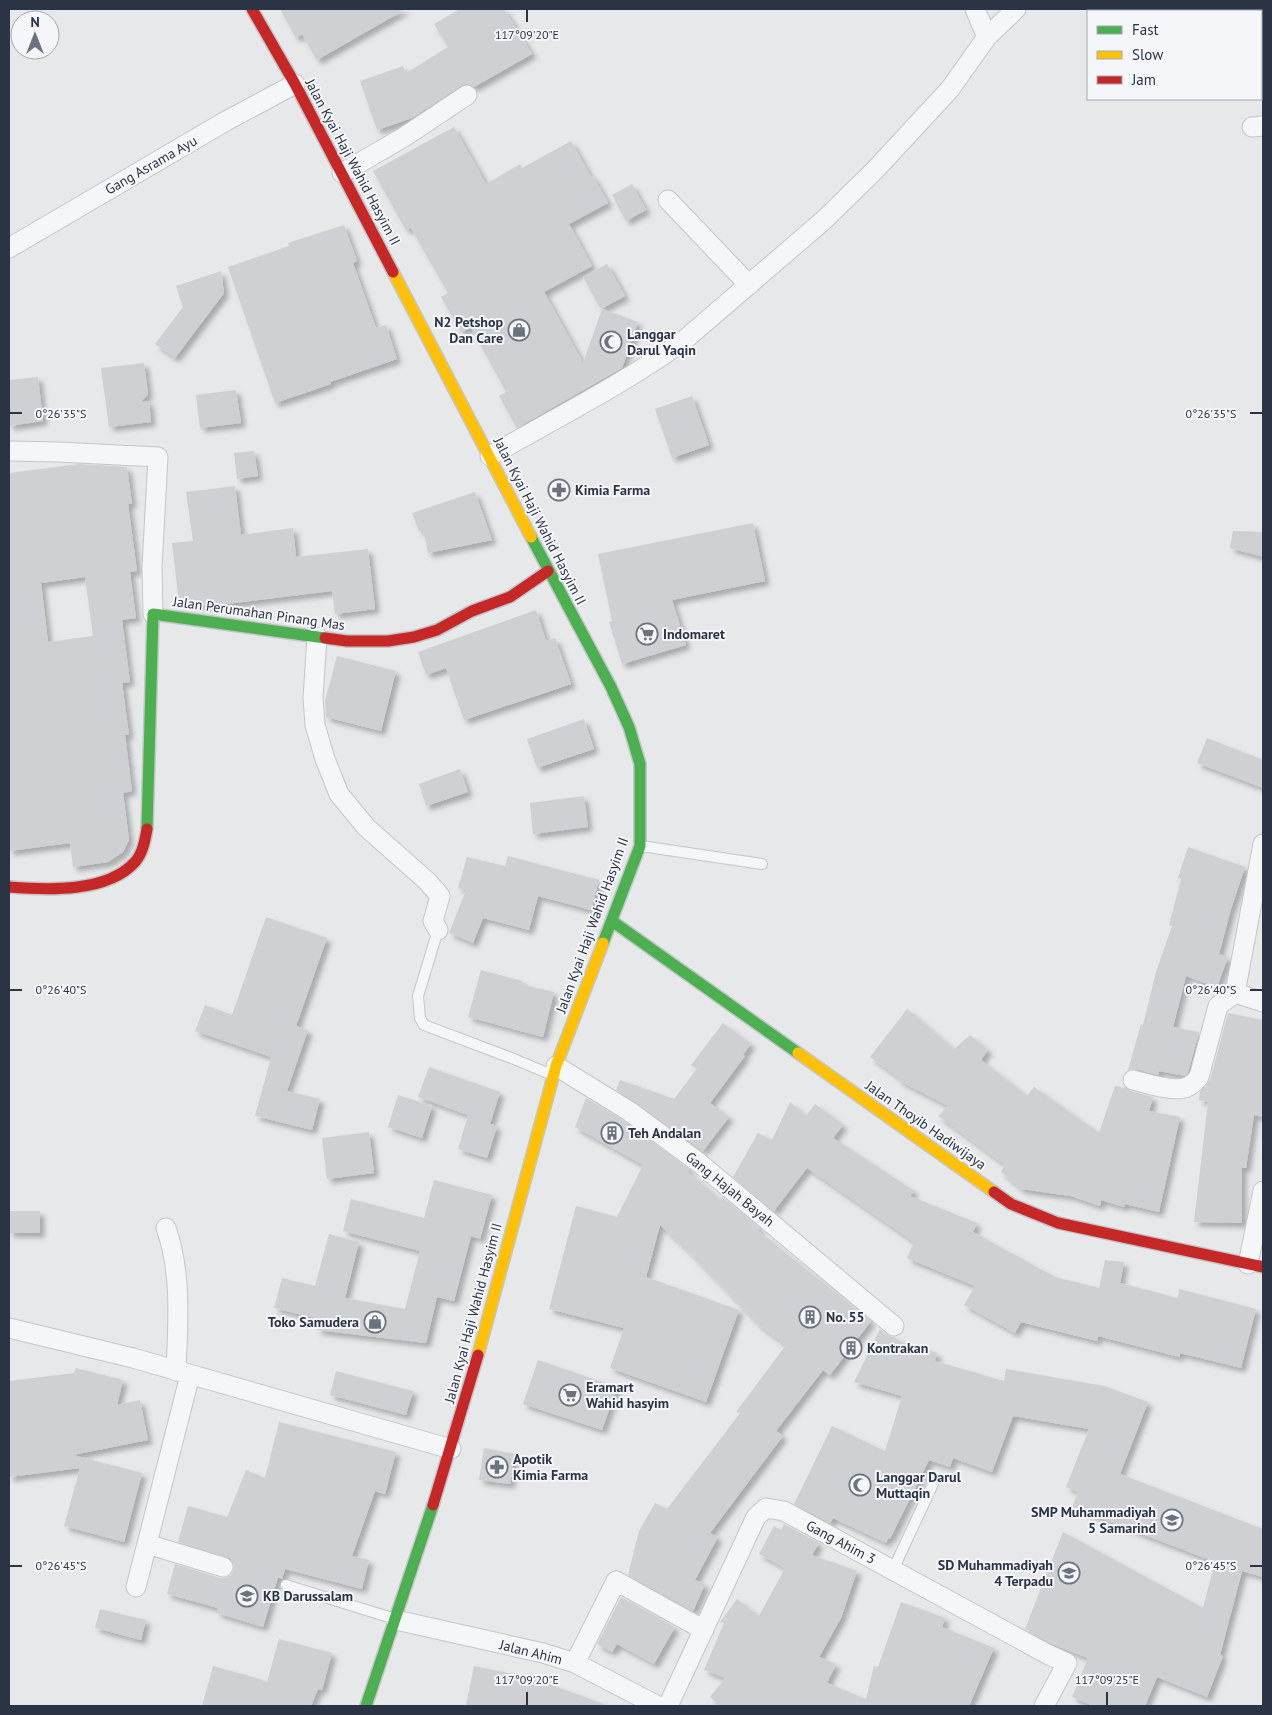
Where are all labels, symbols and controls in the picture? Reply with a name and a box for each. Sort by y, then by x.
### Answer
north arrow [10,10,60,60]
legend [1087,10,1262,100]
text: N [30,13,40,31]
text: Fast [1132,20,1159,39]
text: 117°09'20"E [495,27,559,42]
text: Slow [1132,45,1163,64]
text: Jam [1131,70,1156,89]
street label: Jalan Kyai Haji Wahid Hasyim II [301,75,405,248]
street label: Gang Asrama Ayu [102,131,200,199]
place label: N2 Petshop Dan Care [434,313,503,347]
shop icon: N2 Petshop Dan Care [507,318,531,342]
place label: Langgar Darul Yaqin [627,325,696,359]
mosque icon: Langgar Darul Yaqin [599,330,623,354]
text: 0°26'35"S [36,406,86,421]
text: 0°26'35"S [1186,406,1236,421]
street label: Jalan Kyai Haji Wahid Hasyim II [489,433,590,608]
pharmacy icon: Kimia Farma [547,478,571,502]
place label: Kimia Farma [575,481,650,499]
street label: Jalan Perumahan Pinang Mas [171,592,346,634]
supermarket icon: Indomaret [635,622,659,646]
place label: Indomaret [663,625,725,643]
street label: Jalan Kyai Haji Wahid Hasyim II [551,835,632,1016]
text: 0°26'40"S [36,982,86,997]
text: 0°26'40"S [1186,982,1236,997]
street label: Jalan Thoyib Hadiwijaya [861,1076,990,1173]
building icon: Teh Andalan [600,1121,624,1145]
place label: Teh Andalan [628,1124,701,1142]
street label: Gang Hajah Bayah [682,1148,778,1230]
street label: Jalan Kyai Haji Wahid Hasyim II [440,1221,506,1406]
building icon: No. 55 [798,1305,822,1329]
place label: No. 55 [826,1308,864,1326]
shop icon: Toko Samudera [363,1310,387,1334]
place label: Toko Samudera [268,1313,359,1331]
building icon: Kontrakan [839,1336,863,1360]
place label: Kontrakan [867,1339,928,1357]
place label: Eramart Wahid hasyim [586,1378,669,1412]
supermarket icon: Eramart Wahid hasyim [558,1383,582,1407]
place label: Apotik Kimia Farma [513,1450,588,1484]
pharmacy icon: Apotik Kimia Farma [485,1455,509,1479]
place label: Langgar Darul Muttaqin [876,1468,962,1502]
mosque icon: Langgar Darul Muttaqin [848,1473,872,1497]
place label: SMP Muhammadiyah 5 Samarind [1031,1503,1156,1537]
school or university icon: SMP Muhammadiyah 5 Samarind [1160,1508,1184,1532]
street label: Gang Ahim 3 [803,1516,879,1568]
place label: SD Muhammadiyah 4 Terpadu [938,1556,1053,1590]
text: 0°26'45"S [36,1558,86,1573]
text: 0°26'45"S [1186,1558,1236,1573]
school or university icon: SD Muhammadiyah 4 Terpadu [1057,1561,1081,1585]
school or university icon: KB Darussalam [235,1584,259,1608]
place label: KB Darussalam [263,1587,353,1605]
street label: Jalan Ahim [497,1635,564,1668]
text: 117°09'20"E [495,1672,559,1687]
text: 117°09'25"E [1075,1672,1139,1687]

